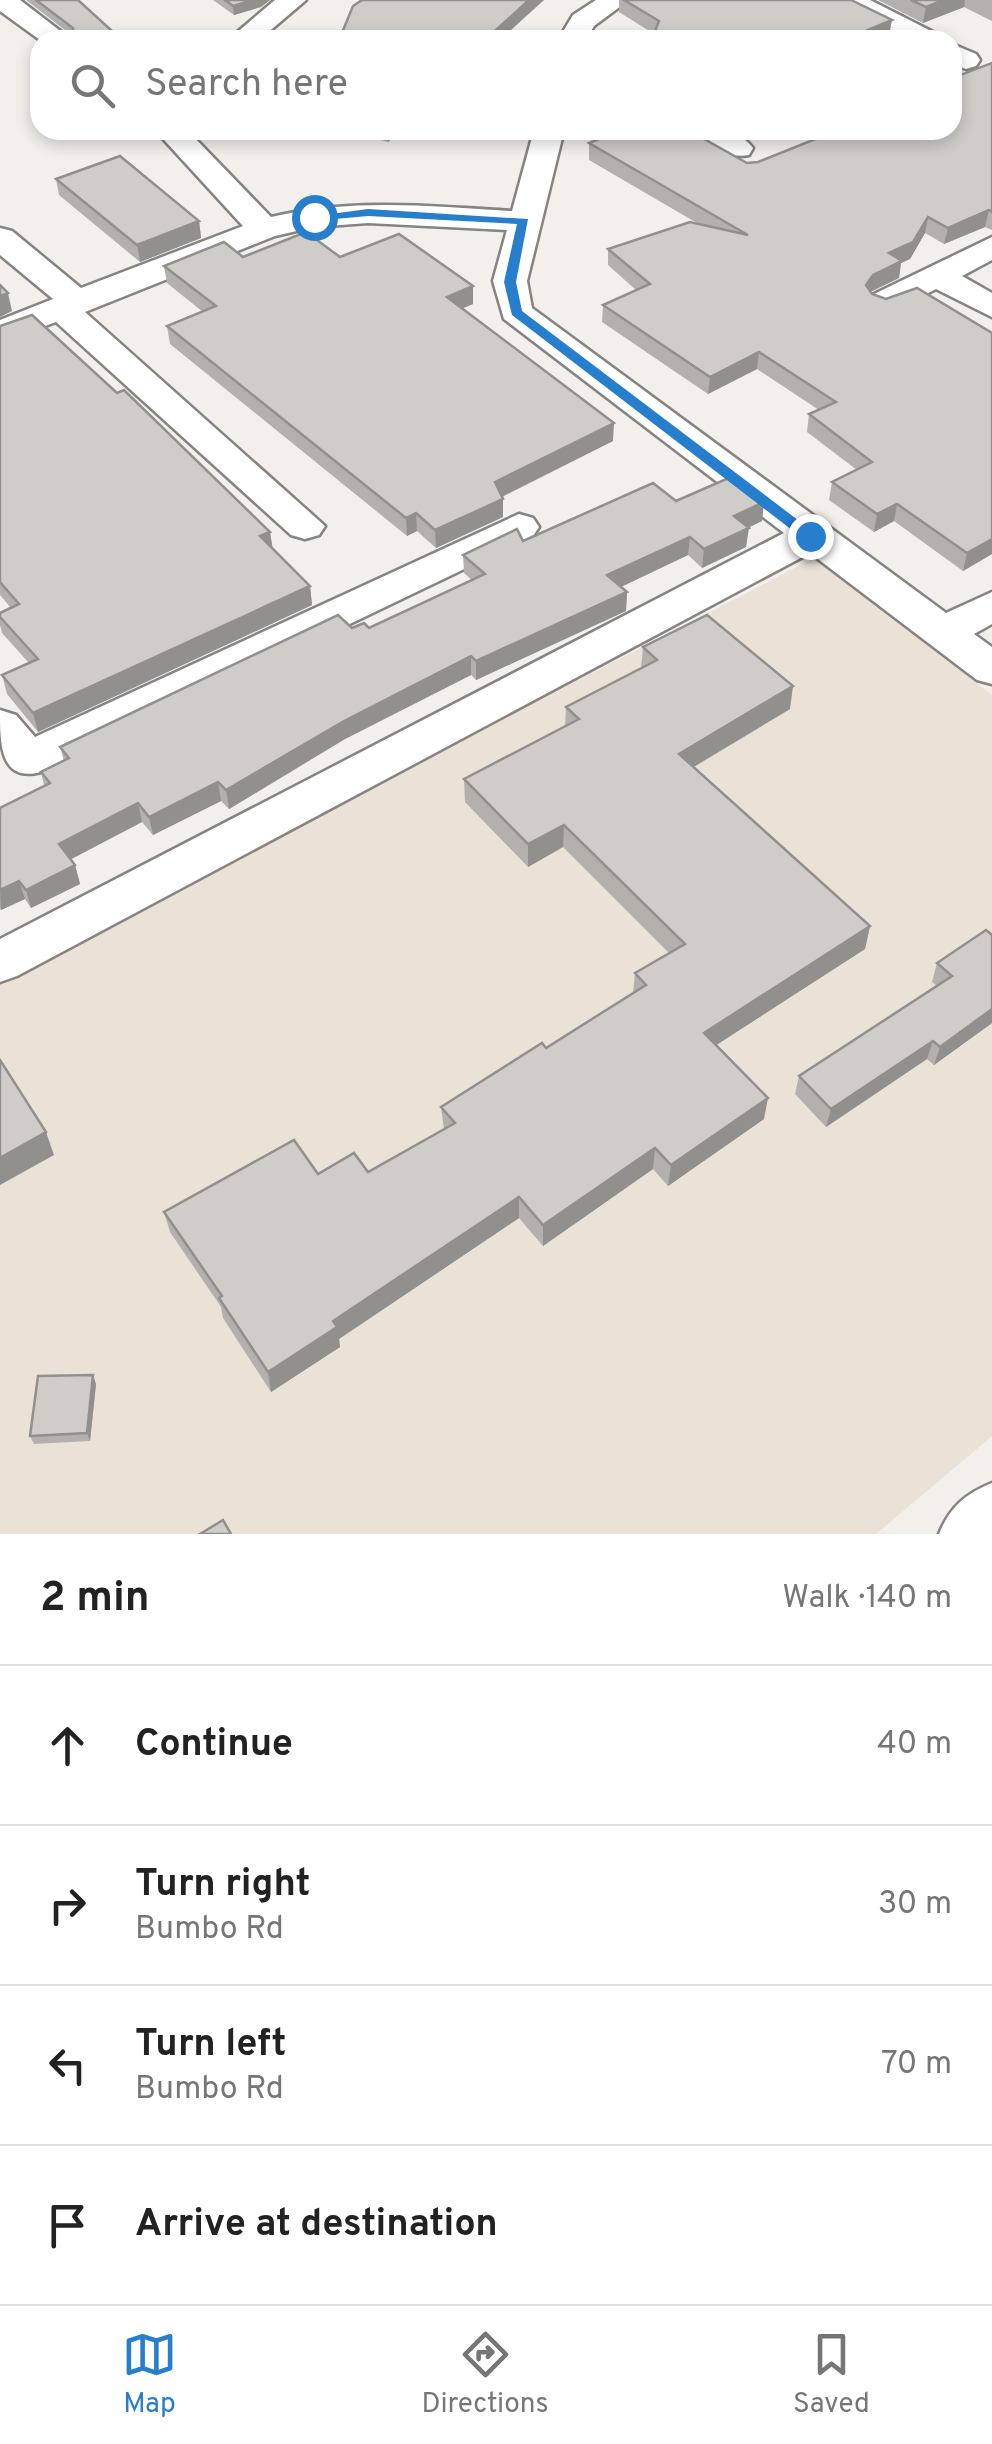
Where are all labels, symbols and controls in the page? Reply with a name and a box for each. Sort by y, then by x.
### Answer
search box [30,30,962,140]
icon: search [65,58,120,113]
text: Search here [145,61,348,110]
route start [292,195,338,241]
route end [788,514,834,560]
text: 2 min [40,1573,150,1626]
text: Walk · 140 m [782,1579,952,1619]
icon: ahead [40,1718,95,1773]
text: Continue [135,1721,293,1770]
text: 40 m [877,1725,952,1765]
text: Turn right [135,1861,310,1910]
icon: right [40,1878,95,1933]
text: 30 m [878,1885,952,1925]
text: Bumbo Rd [135,1910,284,1950]
text: Turn left [135,2021,287,2070]
icon: left [40,2038,95,2093]
text: 70 m [881,2045,952,2085]
text: Bumbo Rd [135,2070,284,2110]
icon: arrive [40,2198,95,2253]
text: Arrive at destination [135,2201,498,2250]
tab: Map [122,2327,177,2423]
tab: Directions [421,2327,549,2423]
tab: Saved [793,2327,870,2423]

